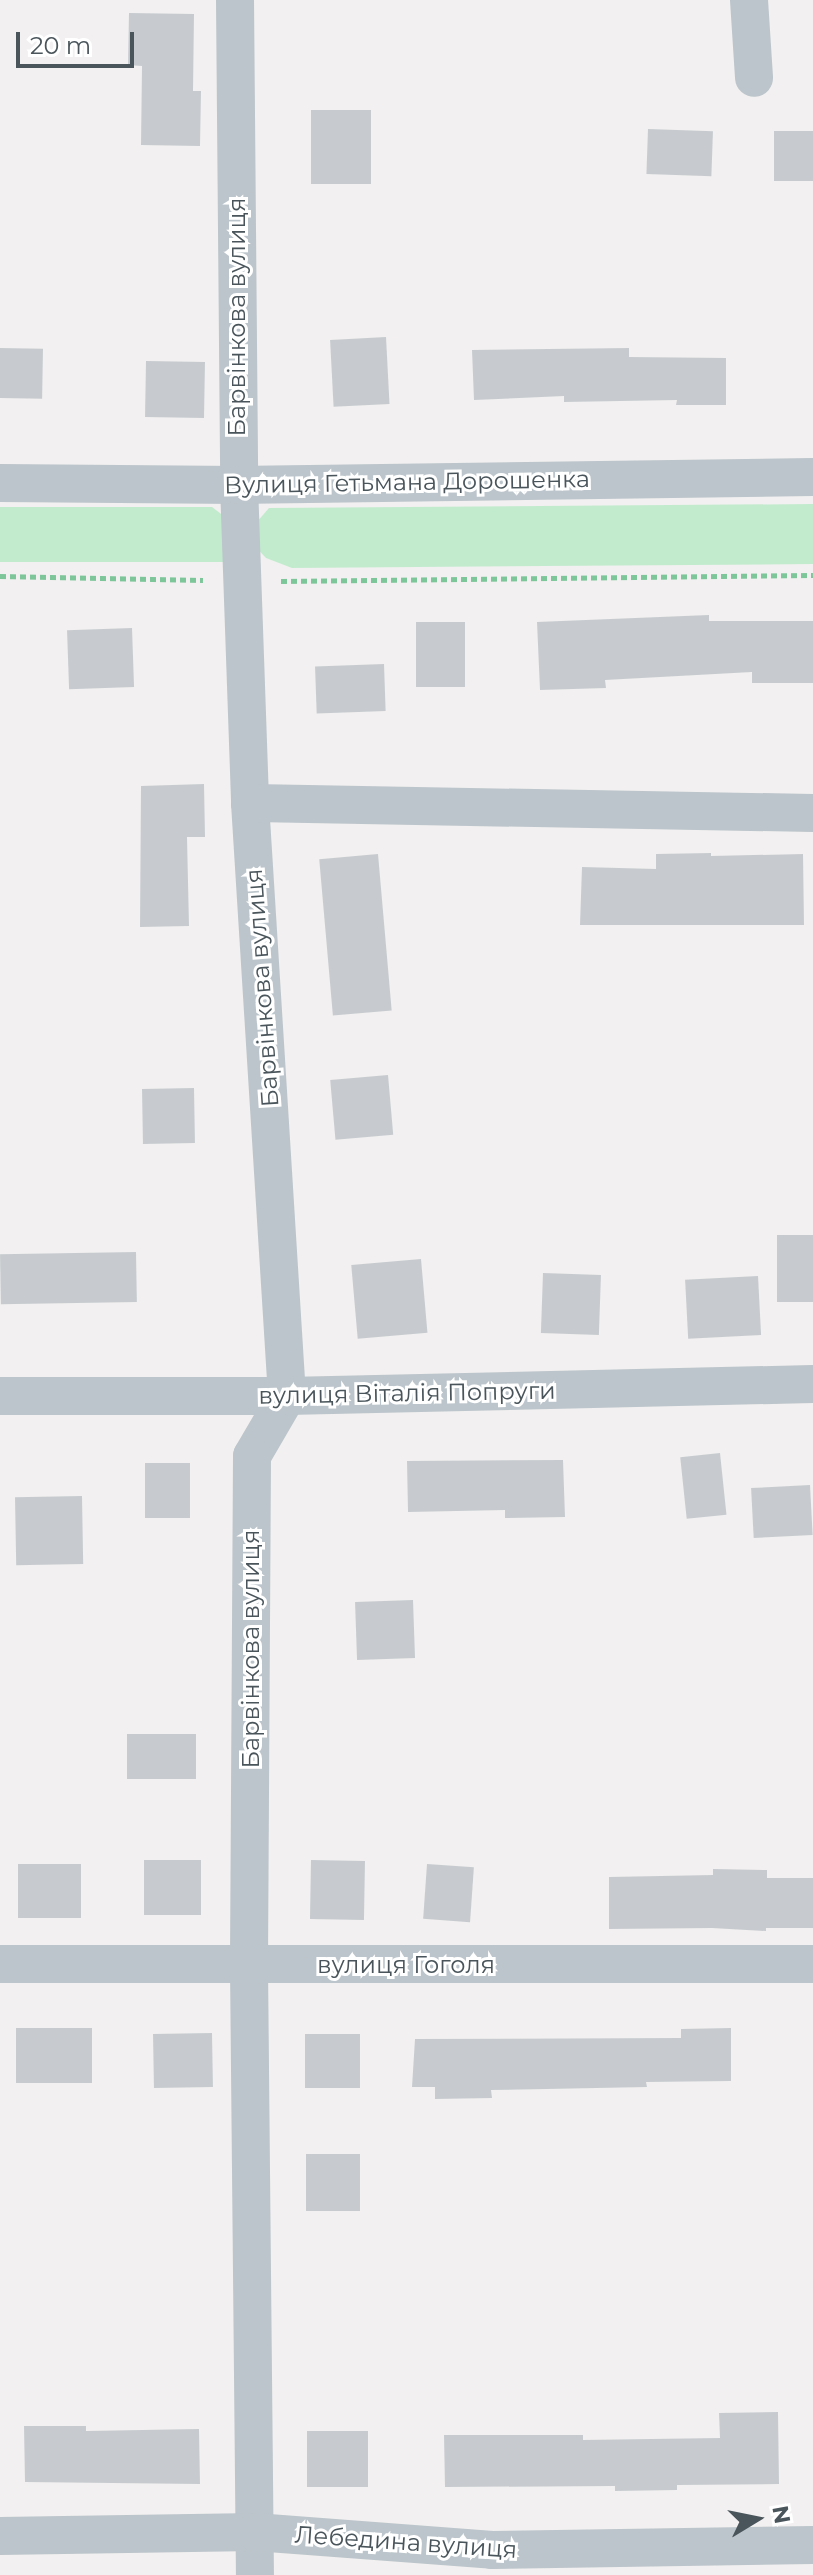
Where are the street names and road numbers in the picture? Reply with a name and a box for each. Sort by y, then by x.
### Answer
street label: Барвінкова вулиця [223,198,251,436]
street label: Вулиця Гетьмана Дорошенка [224,464,590,500]
street label: Барвінкова вулиця [239,868,285,1108]
street label: вулиця Віталія Попруги [258,1376,556,1410]
street label: Барвінкова вулиця [237,1530,265,1768]
street label: вулиця Гоголя [317,1951,495,1979]
street label: Лебедина вулиця [294,2520,518,2564]

